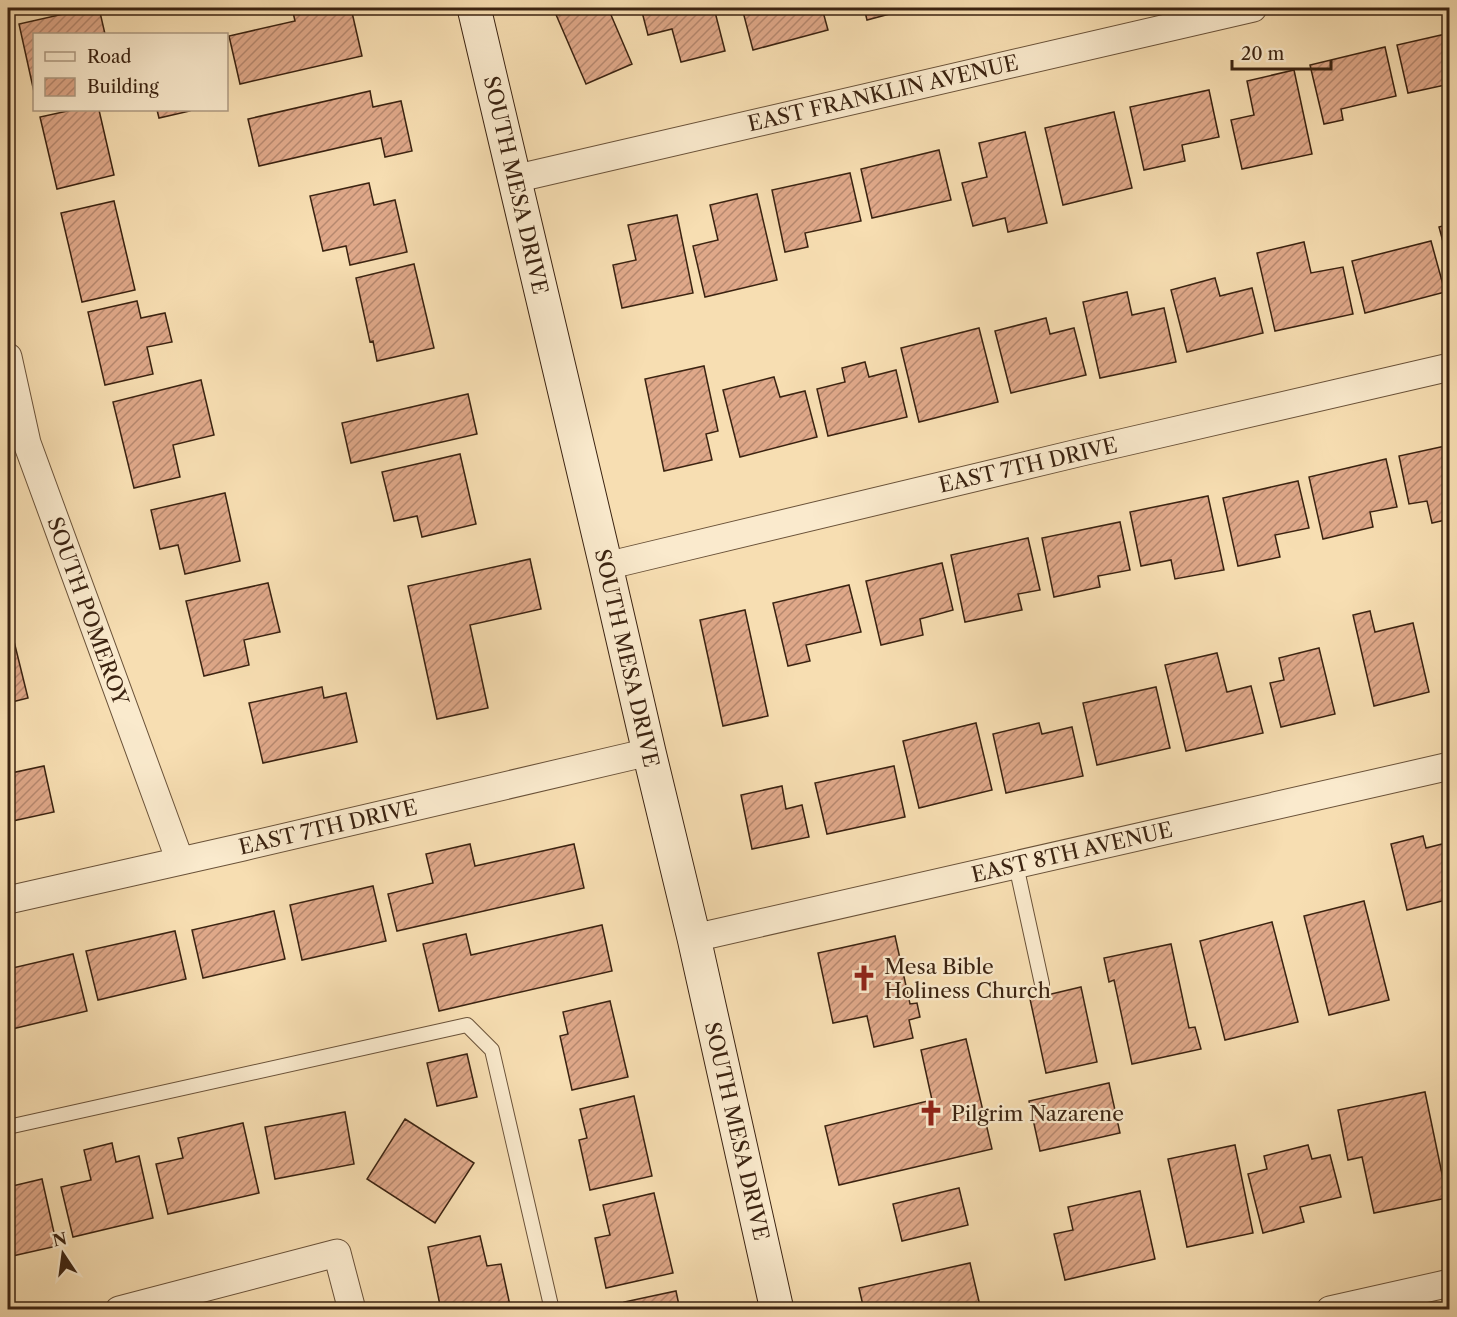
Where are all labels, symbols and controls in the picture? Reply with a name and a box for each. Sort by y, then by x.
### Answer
legend [33,33,228,111]
scale bar [1232,33,1331,71]
text: 20 m [1241,43,1285,65]
text: Road [87,46,132,68]
street label: EAST FRANKLIN AVENUE [745,50,1021,136]
street label: SOUTH MESA DRIVE [479,73,553,297]
text: Building [87,76,159,98]
street label: EAST 7TH DRIVE [936,432,1120,498]
street label: SOUTH POMEROY [42,513,134,710]
street label: SOUTH MESA DRIVE [590,546,664,770]
street label: EAST 7TH DRIVE [236,794,420,860]
street label: EAST 8TH AVENUE [969,817,1175,887]
place label: Mesa Bible Holiness Church [884,954,1051,1003]
church icon: Mesa Bible Holiness Church [849,963,879,993]
street label: SOUTH MESA DRIVE [700,1019,774,1243]
church icon: Pilgrim Nazarene [916,1098,946,1128]
place label: Pilgrim Nazarene [951,1101,1124,1126]
north arrow [33,1224,93,1284]
text: N [51,1228,69,1251]

